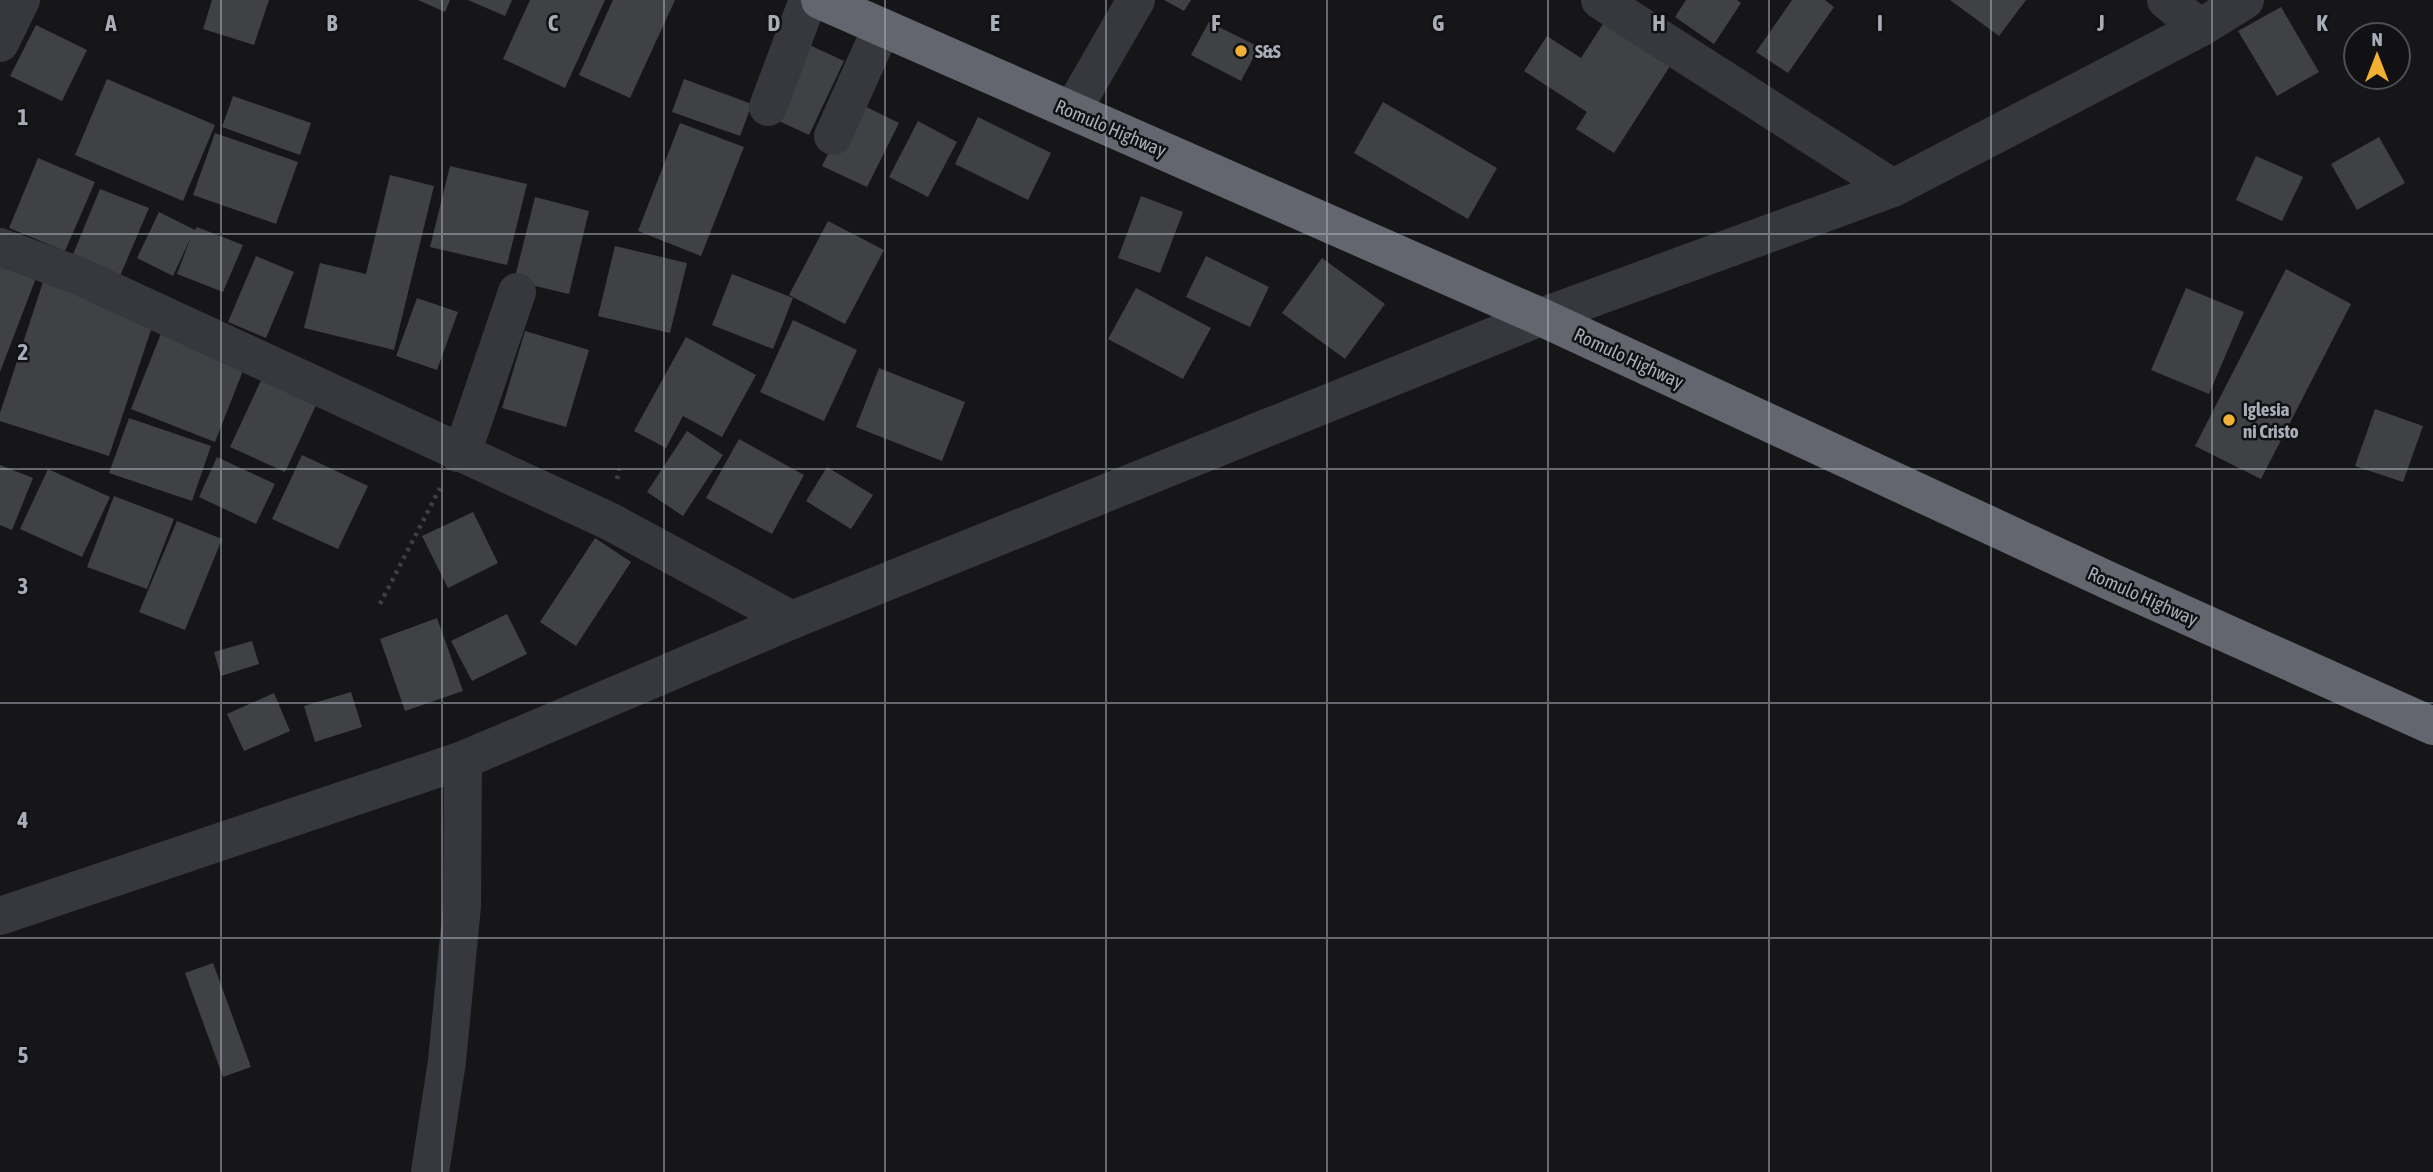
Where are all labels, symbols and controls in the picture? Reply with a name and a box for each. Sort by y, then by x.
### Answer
text: A [104,10,117,36]
text: B [327,10,338,36]
text: C [548,10,559,36]
text: D [768,10,781,36]
text: E [990,10,1000,36]
text: F [1211,10,1221,36]
text: G [1432,10,1444,36]
text: H [1652,10,1666,36]
text: I [1877,10,1883,36]
text: J [2096,10,2105,36]
text: K [2316,10,2328,36]
north arrow [2342,21,2412,91]
text: N [2371,28,2383,50]
place label: S&S [1255,40,1281,62]
marker: S&S [1233,43,1249,59]
street label: Romulo Highway [1052,95,1170,161]
text: 1 [18,104,29,130]
street label: Romulo Highway [1571,323,1687,393]
text: 2 [18,339,28,365]
place label: Iglesia ni Cristo [2243,398,2299,442]
marker: Iglesia ni Cristo [2221,412,2237,428]
street label: Romulo Highway [2084,562,2202,630]
text: 3 [18,573,28,599]
text: 4 [17,807,29,833]
text: 5 [18,1042,29,1068]

